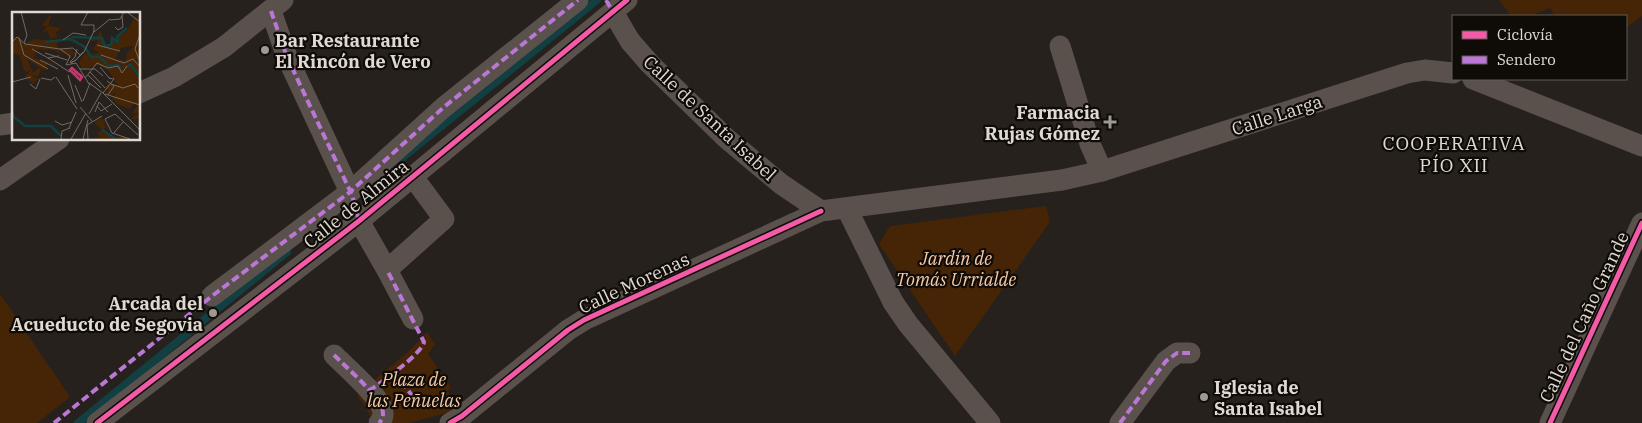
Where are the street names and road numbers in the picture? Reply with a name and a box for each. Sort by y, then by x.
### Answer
street label: Calle de Santa Isabel [639,50,781,186]
street label: Calle Larga [1229,89,1325,140]
street label: Calle de Almira [299,154,413,254]
street label: Calle del Caño Grande [1534,228,1634,406]
street label: Calle Morenas [575,247,693,319]

